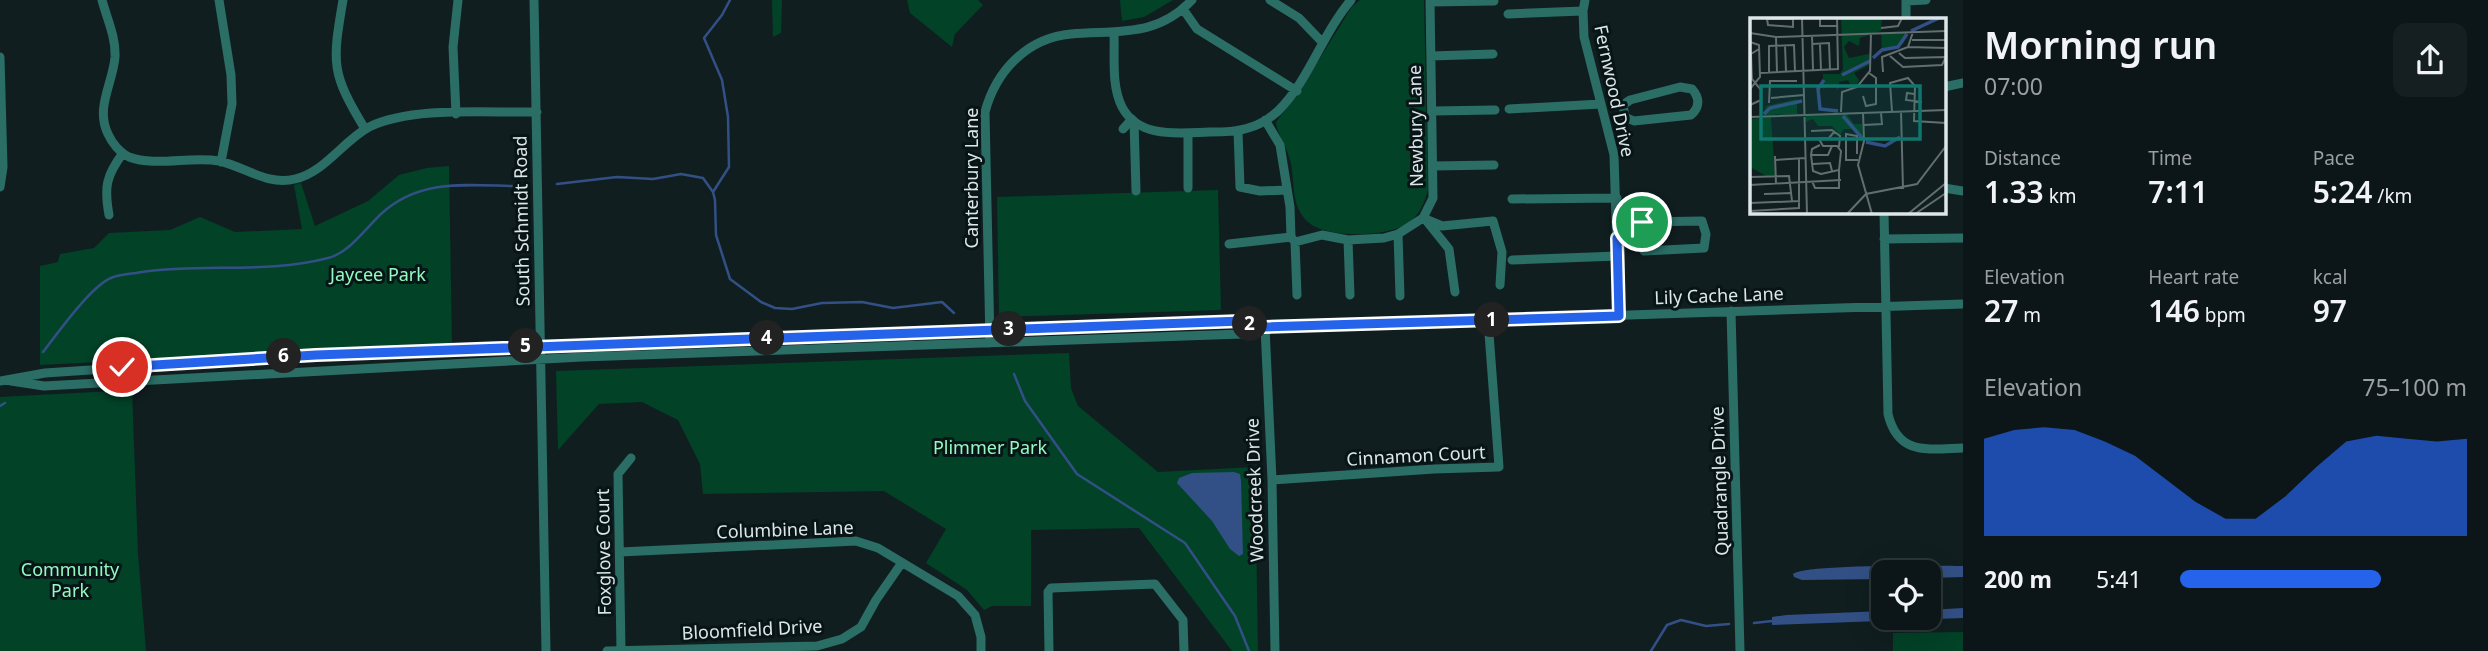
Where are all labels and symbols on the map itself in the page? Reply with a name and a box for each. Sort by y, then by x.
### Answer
inset map [1750,18,1946,214]
street label: Fernwood Drive [1589,23,1641,159]
street label: Newbury Lane [1402,65,1428,187]
street label: Canterbury Lane [959,108,983,248]
street label: South Schmidt Road [508,135,534,307]
pin [1612,192,1672,252]
park label: Jaycee Park [328,262,426,286]
street label: Lily Cache Lane [1654,281,1784,309]
pin: 1 [1474,302,1510,338]
pin: 2 [1232,306,1268,342]
pin: 3 [992,312,1026,346]
pin: 4 [750,320,784,356]
pin: 5 [508,328,544,364]
pin [92,337,152,397]
pin: 6 [266,338,302,374]
street label: Quadrangle Drive [1704,406,1734,556]
street label: Woodcreek Drive [1239,418,1269,562]
park label: Plimmer Park [933,435,1047,459]
street label: Cinnamon Court [1346,439,1487,471]
street label: Foxglove Court [590,488,616,616]
street label: Columbine Lane [716,515,854,543]
park label: Community Park [21,557,120,602]
street label: Bloomfield Drive [681,613,823,645]

